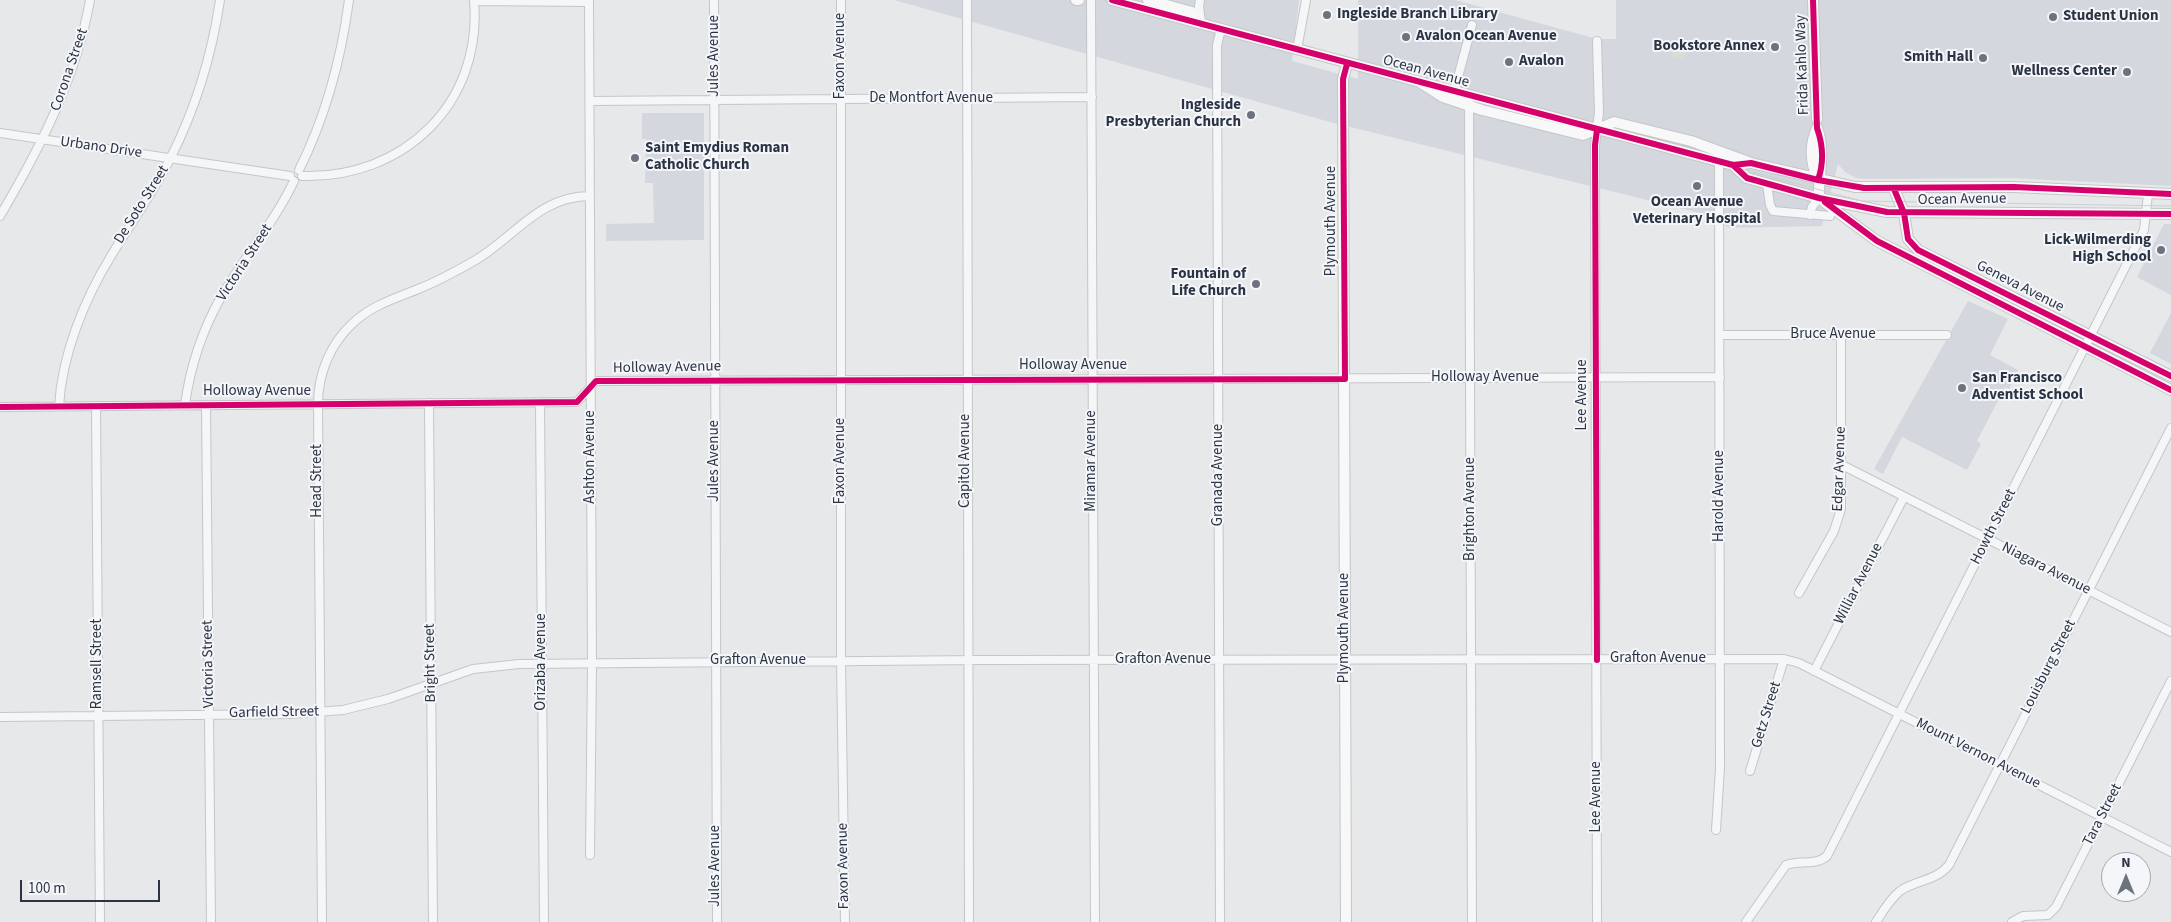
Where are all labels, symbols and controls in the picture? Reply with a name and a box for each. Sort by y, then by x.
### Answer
place label: Ingleside Branch Library [1337,6,1498,24]
place label: Student Union [2063,8,2158,26]
marker: Ingleside Branch Library [1321,9,1333,21]
marker: Student Union [2047,11,2059,23]
street label: Faxon Avenue [832,13,850,99]
street label: Jules Avenue [706,15,724,97]
street label: Frida Kahlo Way [1792,15,1814,115]
street label: Corona Street [47,26,93,114]
place label: Avalon Ocean Avenue [1416,28,1557,46]
marker: Avalon Ocean Avenue [1400,31,1412,43]
place label: Bookstore Annex [1653,38,1765,56]
marker: Bookstore Annex [1769,41,1781,53]
place label: Smith Hall [1904,49,1973,67]
street label: Ocean Avenue [1381,52,1471,92]
marker: Smith Hall [1977,52,1989,64]
place label: Avalon [1519,53,1564,71]
marker: Avalon [1503,56,1515,68]
place label: Wellness Center [2012,63,2117,81]
marker: Wellness Center [2121,66,2133,78]
street label: De Montfort Avenue [869,90,993,108]
place label: Ingleside Presbyterian Church [1105,97,1241,132]
marker: Ingleside Presbyterian Church [1245,109,1257,121]
street label: Urbano Drive [59,133,143,163]
place label: Saint Emydius Roman Catholic Church [645,140,789,175]
marker: Saint Emydius Roman Catholic Church [629,152,641,164]
street label: De Soto Street [111,162,173,248]
street label: Plymouth Avenue [1323,166,1341,276]
marker: Ocean Avenue Veterinary Hospital [1691,180,1703,192]
street label: Ocean Avenue [1917,190,2007,210]
place label: Ocean Avenue Veterinary Hospital [1633,194,1761,229]
street label: Victoria Street [213,221,277,305]
place label: Lick-Wilmerding High School [2044,232,2151,267]
marker: Lick-Wilmerding High School [2155,244,2167,256]
street label: Geneva Avenue [1973,257,2067,317]
place label: Fountain of Life Church [1171,266,1246,301]
marker: Fountain of Life Church [1250,278,1262,290]
street label: Bruce Avenue [1790,326,1876,344]
street label: Holloway Avenue [1019,357,1127,375]
street label: Holloway Avenue [613,358,721,378]
street label: Lee Avenue [1574,359,1592,431]
street label: Holloway Avenue [1431,369,1539,387]
place label: San Francisco Adventist School [1972,370,2083,405]
marker: San Francisco Adventist School [1956,382,1968,394]
street label: Holloway Avenue [203,383,311,401]
street label: Ashton Avenue [582,410,600,504]
street label: Miramar Avenue [1083,410,1101,512]
street label: Capitol Avenue [957,414,975,508]
street label: Faxon Avenue [832,418,850,504]
street label: Jules Avenue [706,420,724,502]
street label: Granada Avenue [1210,424,1228,526]
street label: Edgar Avenue [1830,426,1850,512]
street label: Head Street [309,444,327,518]
street label: Harold Avenue [1711,450,1729,542]
street label: Brighton Avenue [1462,457,1480,561]
street label: Howth Street [1967,486,2021,568]
street label: Niagara Avenue [1998,539,2094,599]
street label: Williar Avenue [1831,540,1887,628]
street label: Plymouth Avenue [1336,573,1354,683]
street label: Orizaba Avenue [533,613,551,711]
street label: Louisburg Street [2018,617,2080,717]
street label: Ramsell Street [89,619,107,709]
street label: Victoria Street [199,620,219,708]
street label: Bright Street [421,623,441,703]
street label: Grafton Avenue [1610,650,1706,668]
street label: Grafton Avenue [1115,651,1211,669]
street label: Grafton Avenue [710,652,806,670]
street label: Getz Street [1748,680,1786,750]
street label: Garfield Street [229,703,319,723]
street label: Mount Vernon Avenue [1913,715,2043,793]
street label: Lee Avenue [1588,761,1606,833]
street label: Tara Street [2080,781,2126,849]
street label: Faxon Avenue [834,823,854,909]
street label: Jules Avenue [707,825,725,907]
north arrow [2101,852,2151,902]
text: N [2121,853,2131,873]
scale bar [22,870,162,902]
text: 100 m [28,878,66,899]

